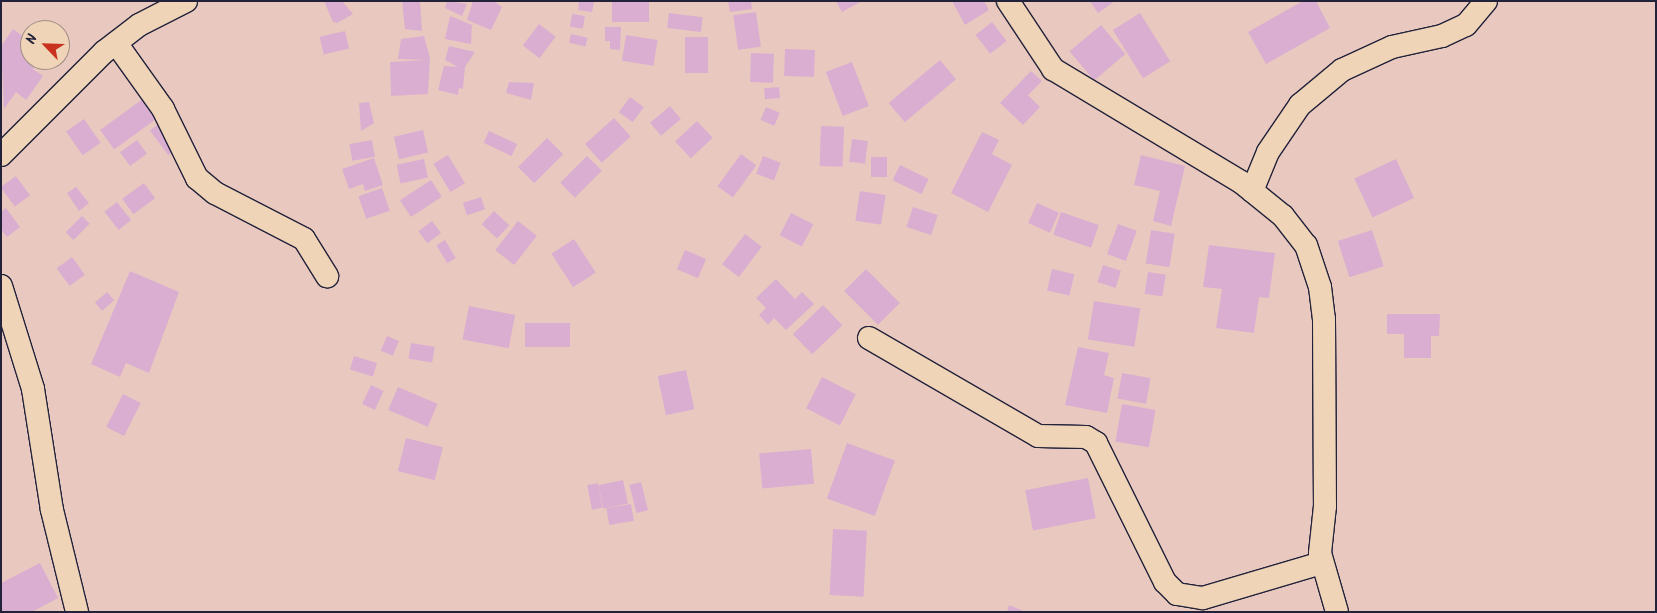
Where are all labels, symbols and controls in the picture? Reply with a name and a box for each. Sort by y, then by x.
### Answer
north arrow [20,20,70,70]
text: N [20,31,44,48]

